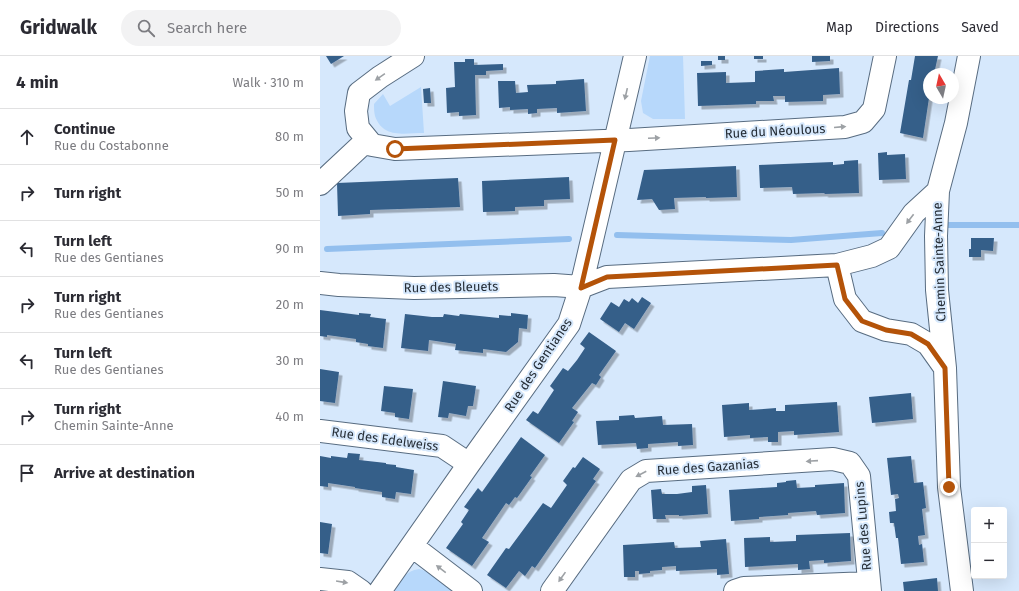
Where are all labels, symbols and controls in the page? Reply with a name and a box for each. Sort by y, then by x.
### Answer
search box [121,10,401,46]
text: Gridwalk [20,16,97,39]
icon: search [135,17,157,39]
text: Search here [167,19,247,37]
text: Map [826,19,853,36]
text: Directions [875,19,939,36]
text: Saved [961,19,999,36]
north arrow [923,68,959,104]
text: 4 min [16,72,59,93]
one-way arrow [375,73,385,81]
text: Walk · 310 m [233,75,304,90]
one-way arrow [623,88,629,100]
text: Continue [54,120,115,138]
street label: Rue du Néoulous [724,121,826,141]
one-way arrow [834,124,846,131]
icon: ahead [16,126,38,148]
text: 80 m [275,129,304,144]
one-way arrow [648,135,660,142]
text: Rue du Costabonne [54,138,169,153]
route start [386,140,404,158]
icon: right [16,182,38,204]
text: Turn right [54,184,121,202]
text: 50 m [276,185,304,200]
street label: Chemin Sainte-Anne [929,202,949,322]
one-way arrow [906,213,914,224]
text: Turn left [54,232,112,250]
icon: left [16,238,38,260]
text: 90 m [275,241,304,256]
text: Rue des Gentianes [54,250,163,265]
street label: Rue des Bleuets [404,279,498,295]
text: Turn right [54,288,121,306]
icon: right [16,294,38,316]
text: 20 m [276,297,304,312]
text: Rue des Gentianes [54,306,163,321]
street label: Rue des Gentianes [501,315,575,415]
text: Turn left [54,344,112,362]
icon: left [16,350,38,372]
text: 30 m [276,353,304,368]
text: Rue des Gentianes [54,362,163,377]
text: Turn right [54,400,121,418]
icon: right [16,406,38,428]
text: 40 m [275,409,304,424]
text: Chemin Sainte-Anne [54,418,174,433]
street label: Rue des Edelweiss [331,424,439,454]
street label: Rue des Gazanias [656,456,760,478]
one-way arrow [806,457,818,464]
icon: arrive [16,462,38,484]
text: Arrive at destination [54,464,195,482]
one-way arrow [635,471,647,478]
route end [940,478,958,496]
street label: Rue des Lupins [852,481,874,571]
map controls [971,507,1007,579]
button: + [971,507,1007,543]
button: − [971,543,1007,579]
one-way arrow [436,564,447,573]
one-way arrow [558,571,566,582]
one-way arrow [336,579,348,585]

